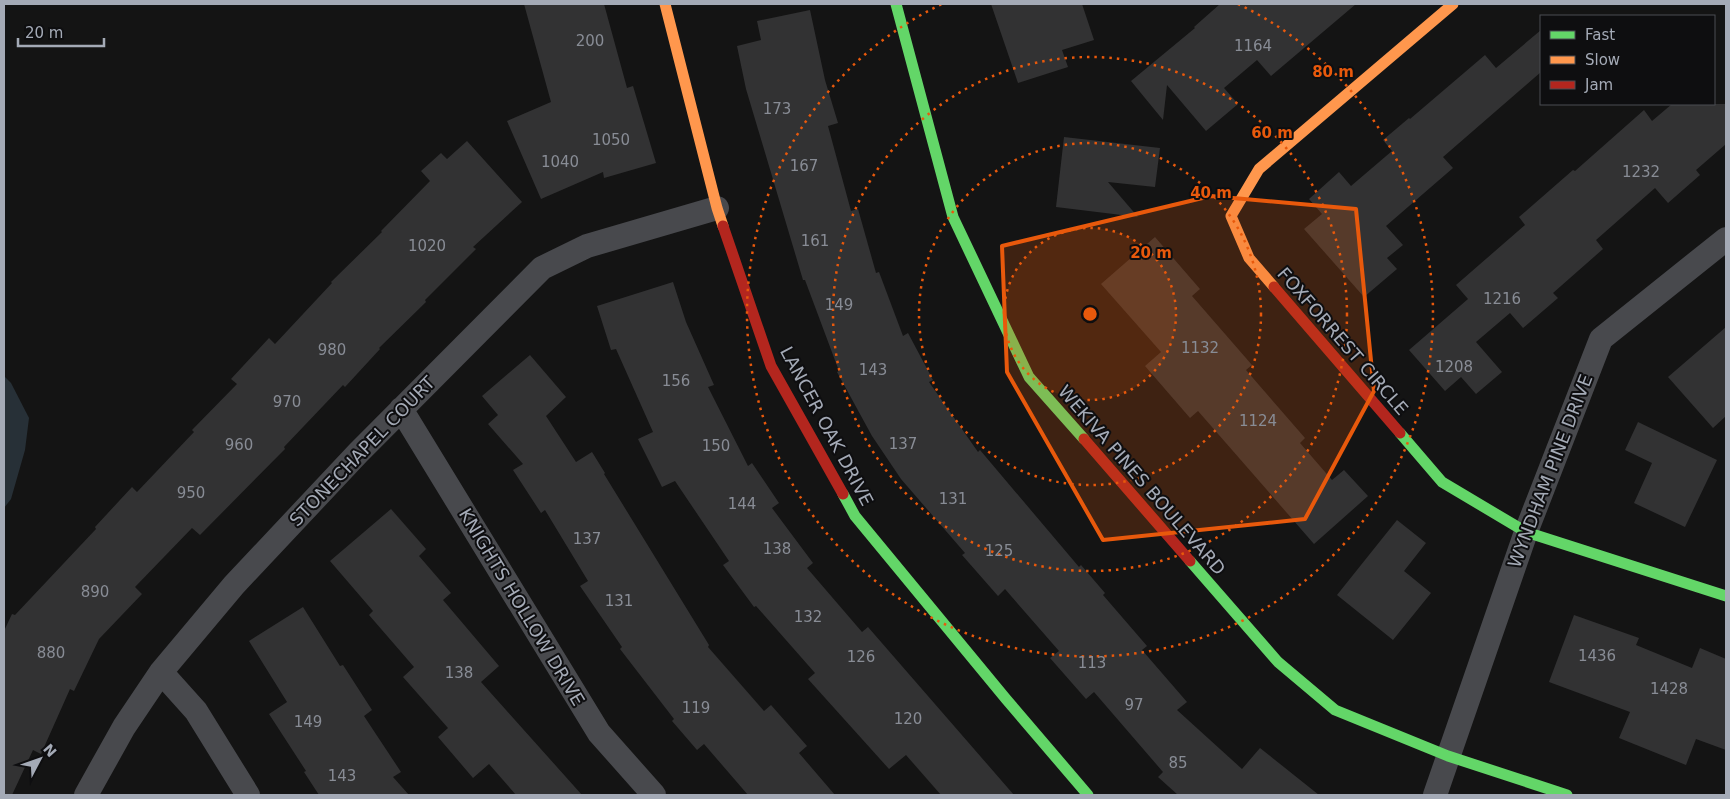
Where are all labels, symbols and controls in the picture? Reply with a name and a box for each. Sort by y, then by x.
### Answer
scale bar [18,15,104,47]
legend [1540,15,1715,105]
text: 20 m [25,24,63,42]
text: Fast [1585,26,1615,44]
house number: 200 [576,32,604,50]
house number: 1164 [1234,37,1272,55]
text: Slow [1585,51,1620,69]
text: 80 m [1312,63,1354,81]
text: Jam [1584,76,1613,94]
house number: 173 [763,100,791,118]
text: 60 m [1251,124,1293,142]
house number: 1050 [592,131,630,149]
house number: 1040 [541,153,579,171]
house number: 167 [790,157,818,175]
house number: 1232 [1622,163,1660,181]
text: 40 m [1190,184,1232,202]
house number: 161 [801,232,829,250]
house number: 1020 [408,237,446,255]
text: 20 m [1130,244,1172,262]
street label: FOXFORREST CIRCLE [1273,263,1413,419]
house number: 1216 [1483,290,1521,308]
house number: 149 [825,296,853,314]
centre of rings [1081,305,1099,323]
house number: 1132 [1181,339,1219,357]
house number: 980 [318,341,346,359]
street label: LANCER OAK DRIVE [776,343,878,509]
house number: 1208 [1435,358,1473,376]
house number: 143 [859,361,887,379]
street label: STONECHAPEL COURT [285,371,440,530]
street label: WYNDHAM PINE DRIVE [1503,371,1597,571]
house number: 156 [662,372,690,390]
street label: WEKIVA PINES BOULEVARD [1054,381,1230,579]
house number: 970 [273,393,301,411]
house number: 1124 [1239,412,1277,430]
house number: 137 [889,435,917,453]
house number: 960 [225,436,253,454]
house number: 150 [702,437,730,455]
house number: 950 [177,484,205,502]
house number: 131 [939,490,967,508]
house number: 144 [728,495,756,513]
street label: KNIGHTS HOLLOW DRIVE [455,505,589,709]
house number: 137 [573,530,601,548]
house number: 138 [763,540,791,558]
house number: 125 [985,542,1013,560]
house number: 890 [81,583,109,601]
house number: 131 [605,592,633,610]
house number: 132 [794,608,822,626]
house number: 880 [37,644,65,662]
house number: 1436 [1578,647,1616,665]
house number: 126 [847,648,875,666]
house number: 113 [1078,654,1106,672]
house number: 138 [445,664,473,682]
house number: 1428 [1650,680,1688,698]
house number: 97 [1124,696,1144,714]
house number: 119 [682,699,710,717]
house number: 120 [894,710,922,728]
house number: 149 [294,713,322,731]
north arrow [15,734,65,784]
text: N [40,741,60,760]
house number: 85 [1168,754,1188,772]
house number: 143 [328,767,356,785]

